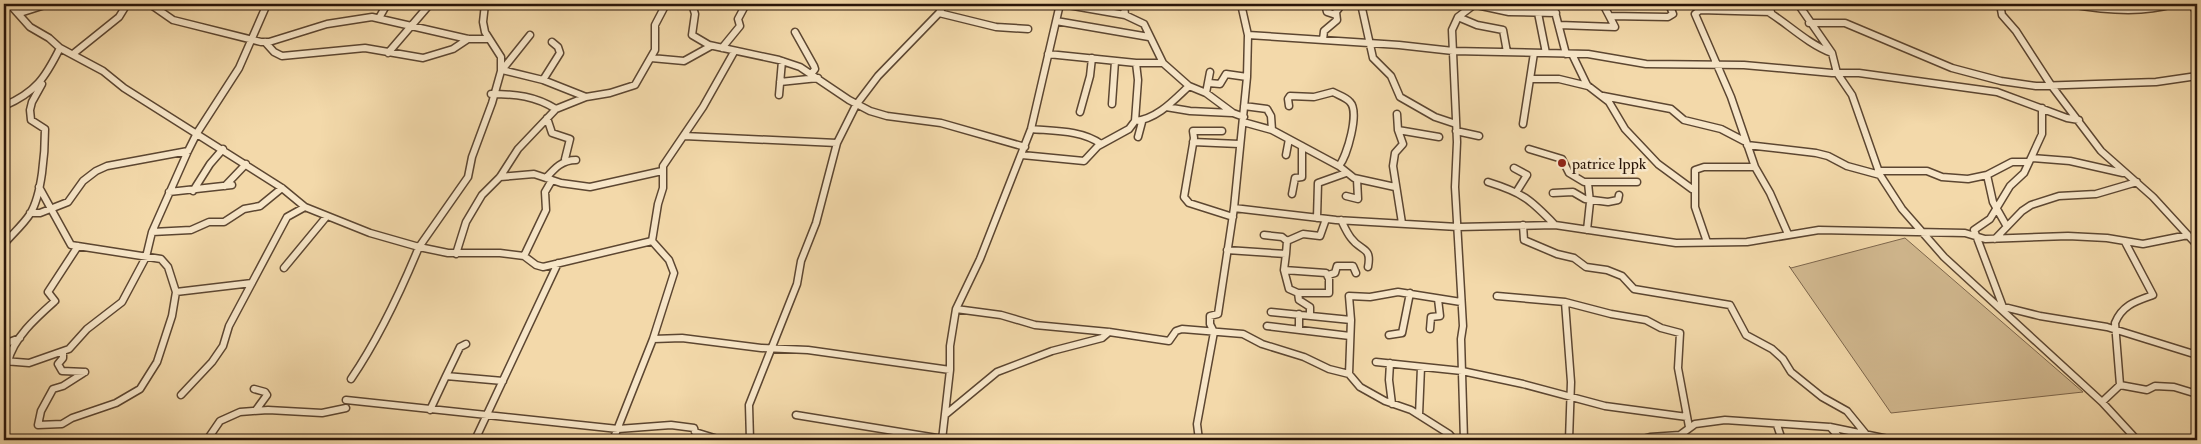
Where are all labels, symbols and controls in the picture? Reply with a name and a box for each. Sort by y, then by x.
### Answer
place label: patrice lppk [1571,154,1647,175]
marker: patrice lppk [1556,157,1568,169]

